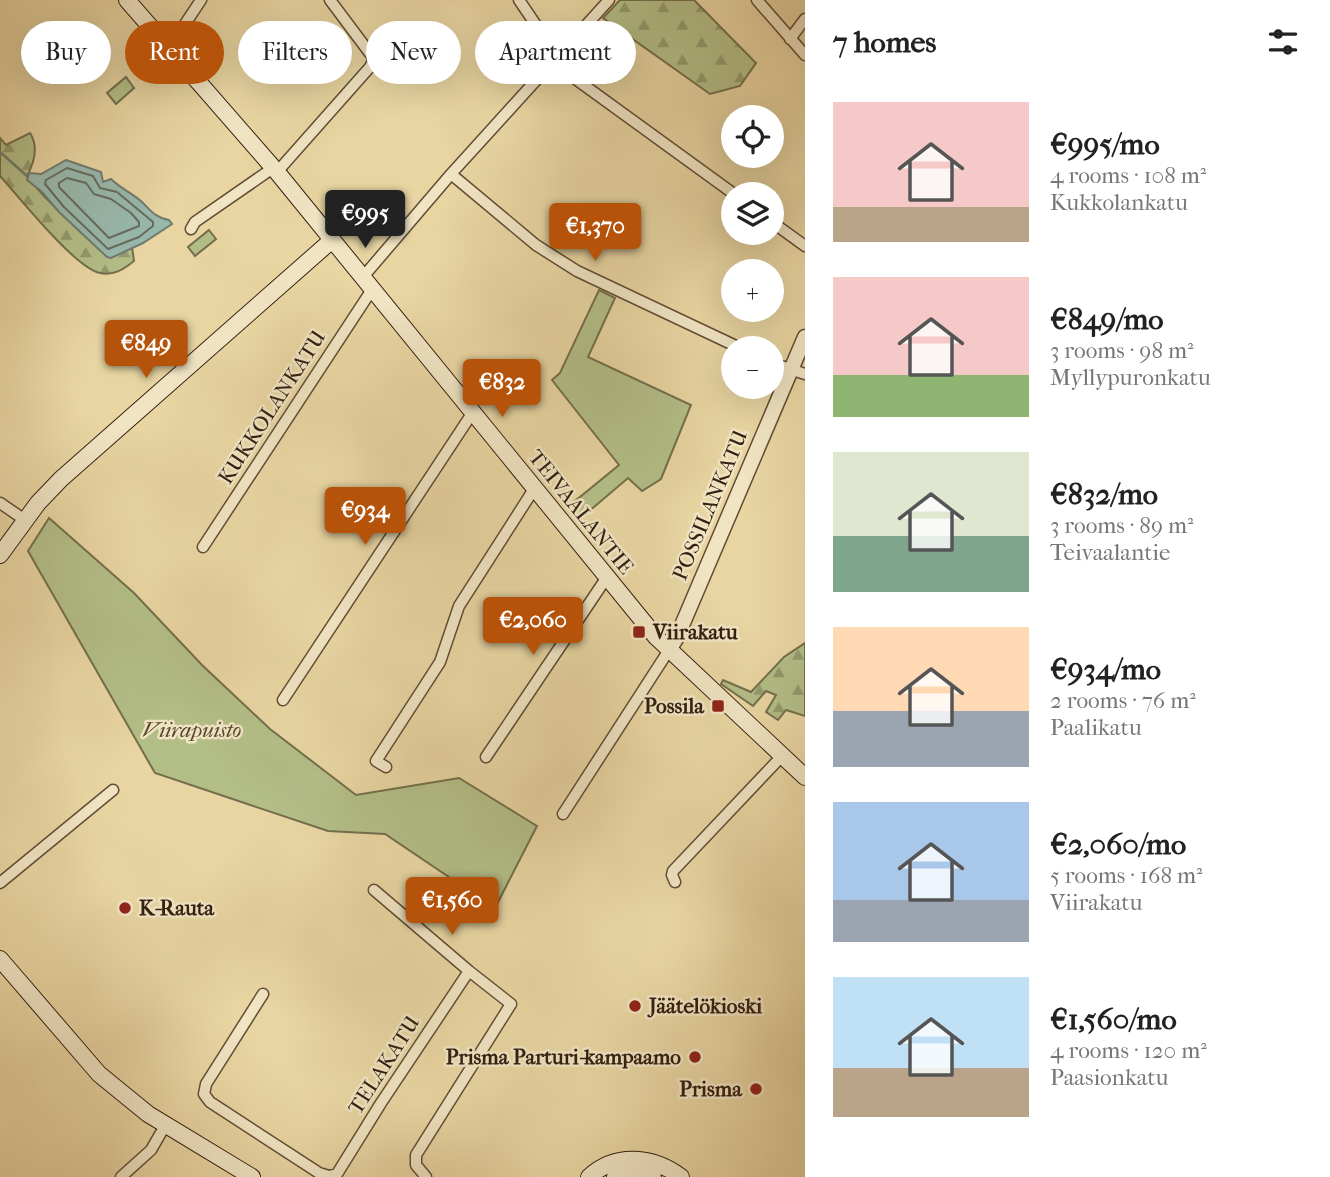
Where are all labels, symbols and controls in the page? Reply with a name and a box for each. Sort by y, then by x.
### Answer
chip: Buy [21,21,111,84]
chip: Rent [125,21,224,84]
chip: Filters [238,21,352,84]
chip: New [366,21,461,84]
chip: Apartment [475,21,636,84]
icon: filters [1264,23,1302,61]
text: 7 homes [833,25,936,60]
map controls [721,105,784,399]
button: locate [721,105,784,168]
text: €995/mo [1050,127,1160,162]
icon: home [889,130,973,214]
text: 4 rooms · 108 m² [1050,162,1206,189]
button: layers [721,182,784,245]
text: Kukkolankatu [1050,189,1188,216]
pin: €995 [324,190,406,250]
text: €995 [341,199,389,226]
pin: €1,370 [538,204,652,263]
text: €1,370 [565,212,625,239]
button: + [721,259,784,322]
text: €849/mo [1050,302,1164,337]
icon: home [889,305,973,389]
pin: €849 [105,320,187,380]
street label: KUKKOLANKATU [213,325,331,488]
text: €849 [121,329,171,356]
button: − [721,336,784,399]
text: 3 rooms · 98 m² [1050,337,1194,364]
pin: €832 [461,360,543,419]
text: Myllypuronkatu [1050,364,1211,391]
text: €832 [479,368,525,395]
street label: POSSILANKATU [668,426,753,584]
street label: TEIVAALANTIE [524,445,638,579]
text: €832/mo [1050,477,1158,512]
icon: home [889,480,973,564]
pin: €934 [324,488,406,547]
text: €934 [341,496,389,523]
text: 3 rooms · 89 m² [1050,512,1194,539]
text: Teivaalantie [1050,539,1170,566]
pin: €2,060 [476,598,590,657]
text: €2,060 [499,606,567,633]
place label: Viirakatu [652,620,738,644]
marker: Viirakatu [631,624,647,640]
text: €934/mo [1050,652,1161,687]
icon: home [889,655,973,739]
text: 2 rooms · 76 m² [1050,687,1196,714]
place label: Possila [644,694,705,718]
marker: Possila [710,698,726,714]
text: Paalikatu [1050,714,1142,741]
park label: Viirapuisto [143,718,242,742]
text: €2,060/mo [1050,827,1186,862]
icon: home [889,830,973,914]
text: 5 rooms · 168 m² [1050,862,1203,889]
pin: €1,560 [395,878,509,937]
text: €1,560 [422,886,482,913]
text: Viirakatu [1050,889,1143,916]
place label: K-Rauta [139,896,215,920]
marker: K-Rauta [117,900,133,916]
place label: Jäätelökioski [647,994,763,1018]
marker: Jäätelökioski [627,998,643,1014]
text: €1,560/mo [1050,1002,1177,1037]
icon: home [889,1005,973,1089]
street label: TELAKATU [343,1011,425,1119]
text: 4 rooms · 120 m² [1050,1037,1207,1064]
place label: Prisma Parturi-kampaamo [446,1045,681,1069]
marker: Prisma Parturi-kampaamo [687,1049,703,1065]
text: Paasionkatu [1050,1064,1169,1091]
place label: Prisma [679,1077,743,1101]
marker: Prisma [748,1081,764,1097]

